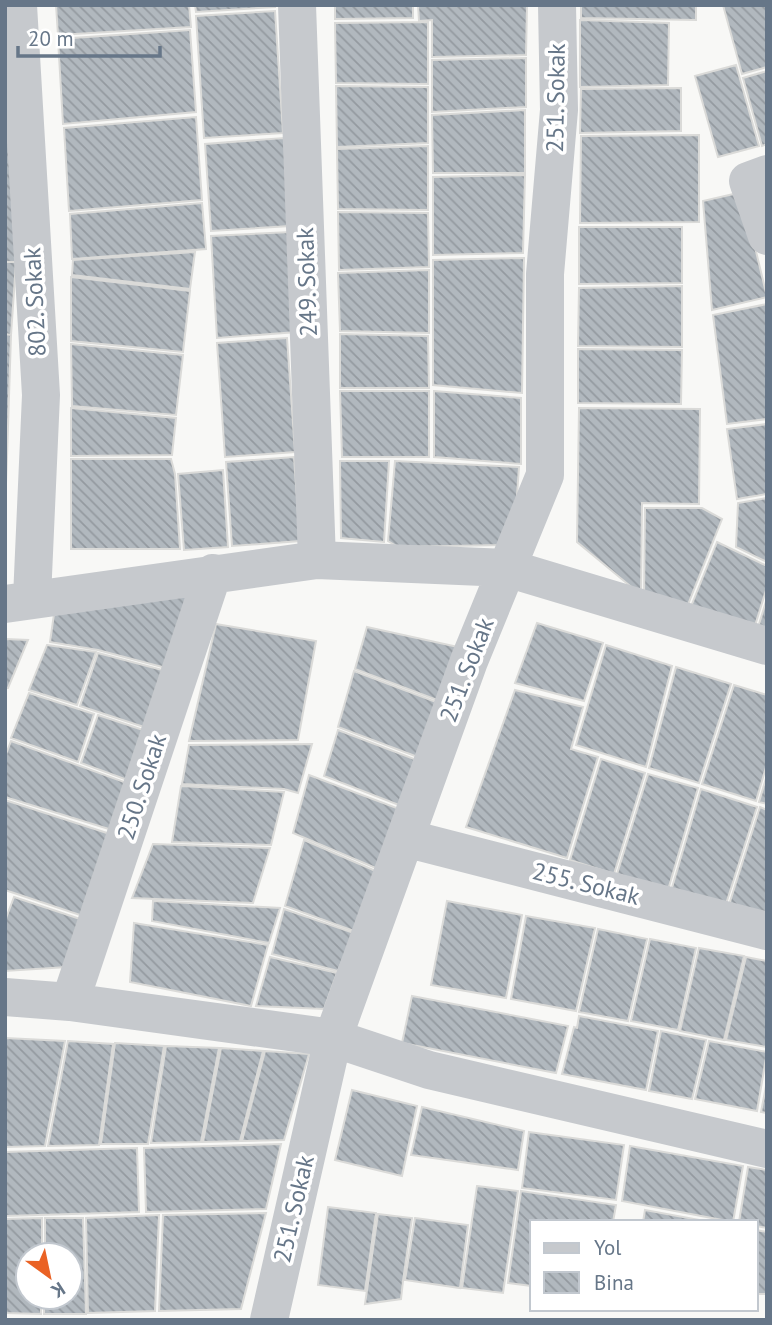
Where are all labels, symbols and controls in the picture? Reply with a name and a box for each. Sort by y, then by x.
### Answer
scale bar [18,14,159,58]
text: 20 m [28,25,74,52]
street label: 251. Sokak [539,43,572,153]
street label: 249. Sokak [289,226,324,337]
street label: 802. Sokak [16,246,53,357]
street label: 251. Sokak [432,613,501,726]
street label: 250. Sokak [110,730,173,844]
street label: 255. Sokak [529,855,643,912]
street label: 251. Sokak [266,1152,321,1266]
legend [530,1220,758,1311]
text: Yol [594,1234,621,1261]
north arrow [14,1241,84,1311]
text: Bina [594,1269,634,1296]
text: K [47,1277,70,1304]

